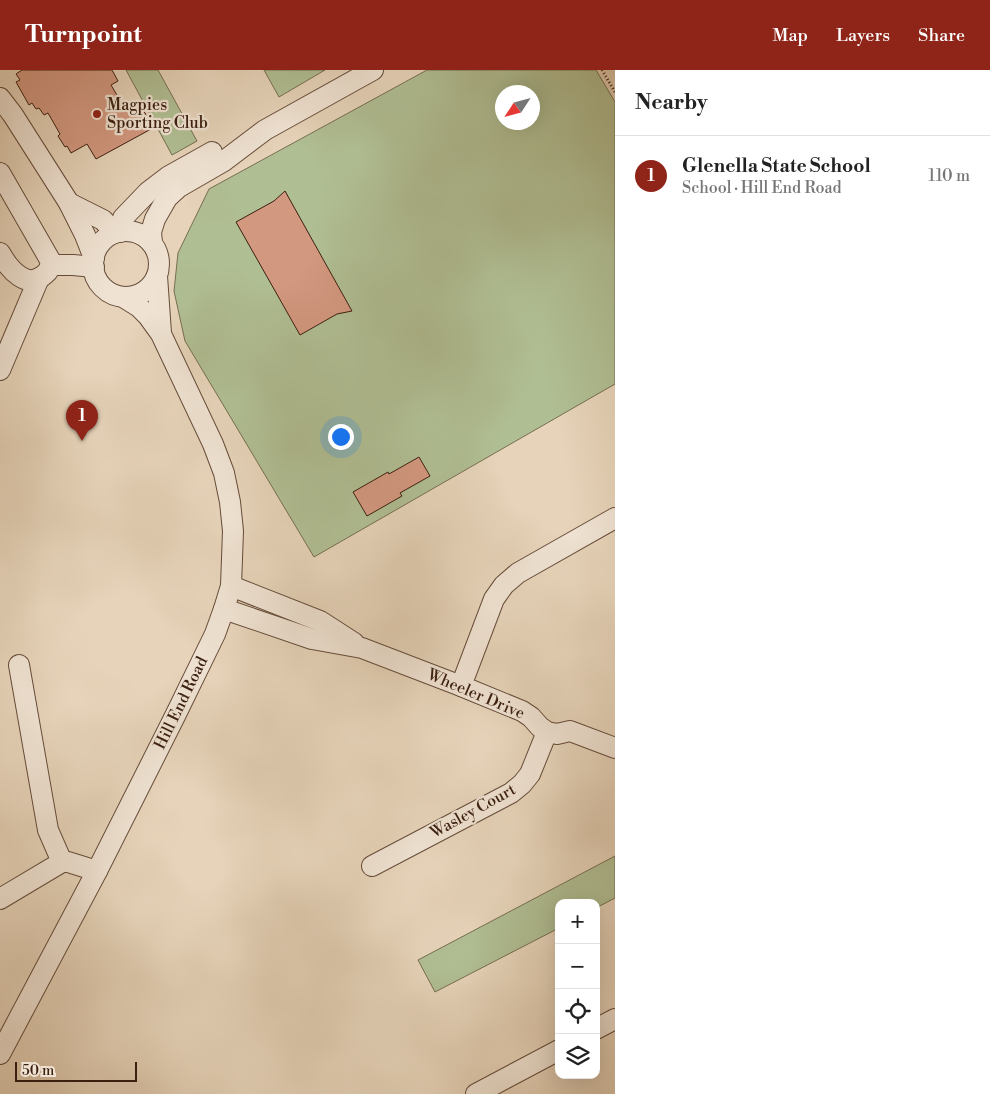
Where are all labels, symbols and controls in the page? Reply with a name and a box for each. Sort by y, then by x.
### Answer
text: Turnpoint [25,20,142,50]
text: Map [773,24,808,47]
text: Layers [836,24,890,47]
text: Share [918,24,965,47]
north arrow [495,85,540,130]
text: Nearby [635,90,708,116]
place label: Magpies Sporting Club [107,95,208,133]
marker: Magpies Sporting Club [91,108,103,120]
text: Glenella State School [682,154,871,178]
text: 1 [647,166,655,186]
text: 110 m [928,166,970,186]
text: School · Hill End Road [682,178,842,198]
pin: 1 [66,400,98,441]
your location [328,424,354,450]
street label: Hill End Road [150,653,212,753]
street label: Wheeler Drive [423,664,528,724]
street label: Wasley Court [426,779,519,843]
map controls [555,899,600,1079]
button: + [555,899,600,944]
button: − [555,944,600,989]
button: locate [555,989,600,1034]
button: layers [555,1034,600,1079]
scale bar [15,1059,138,1082]
text: 50 m [22,1062,54,1080]

